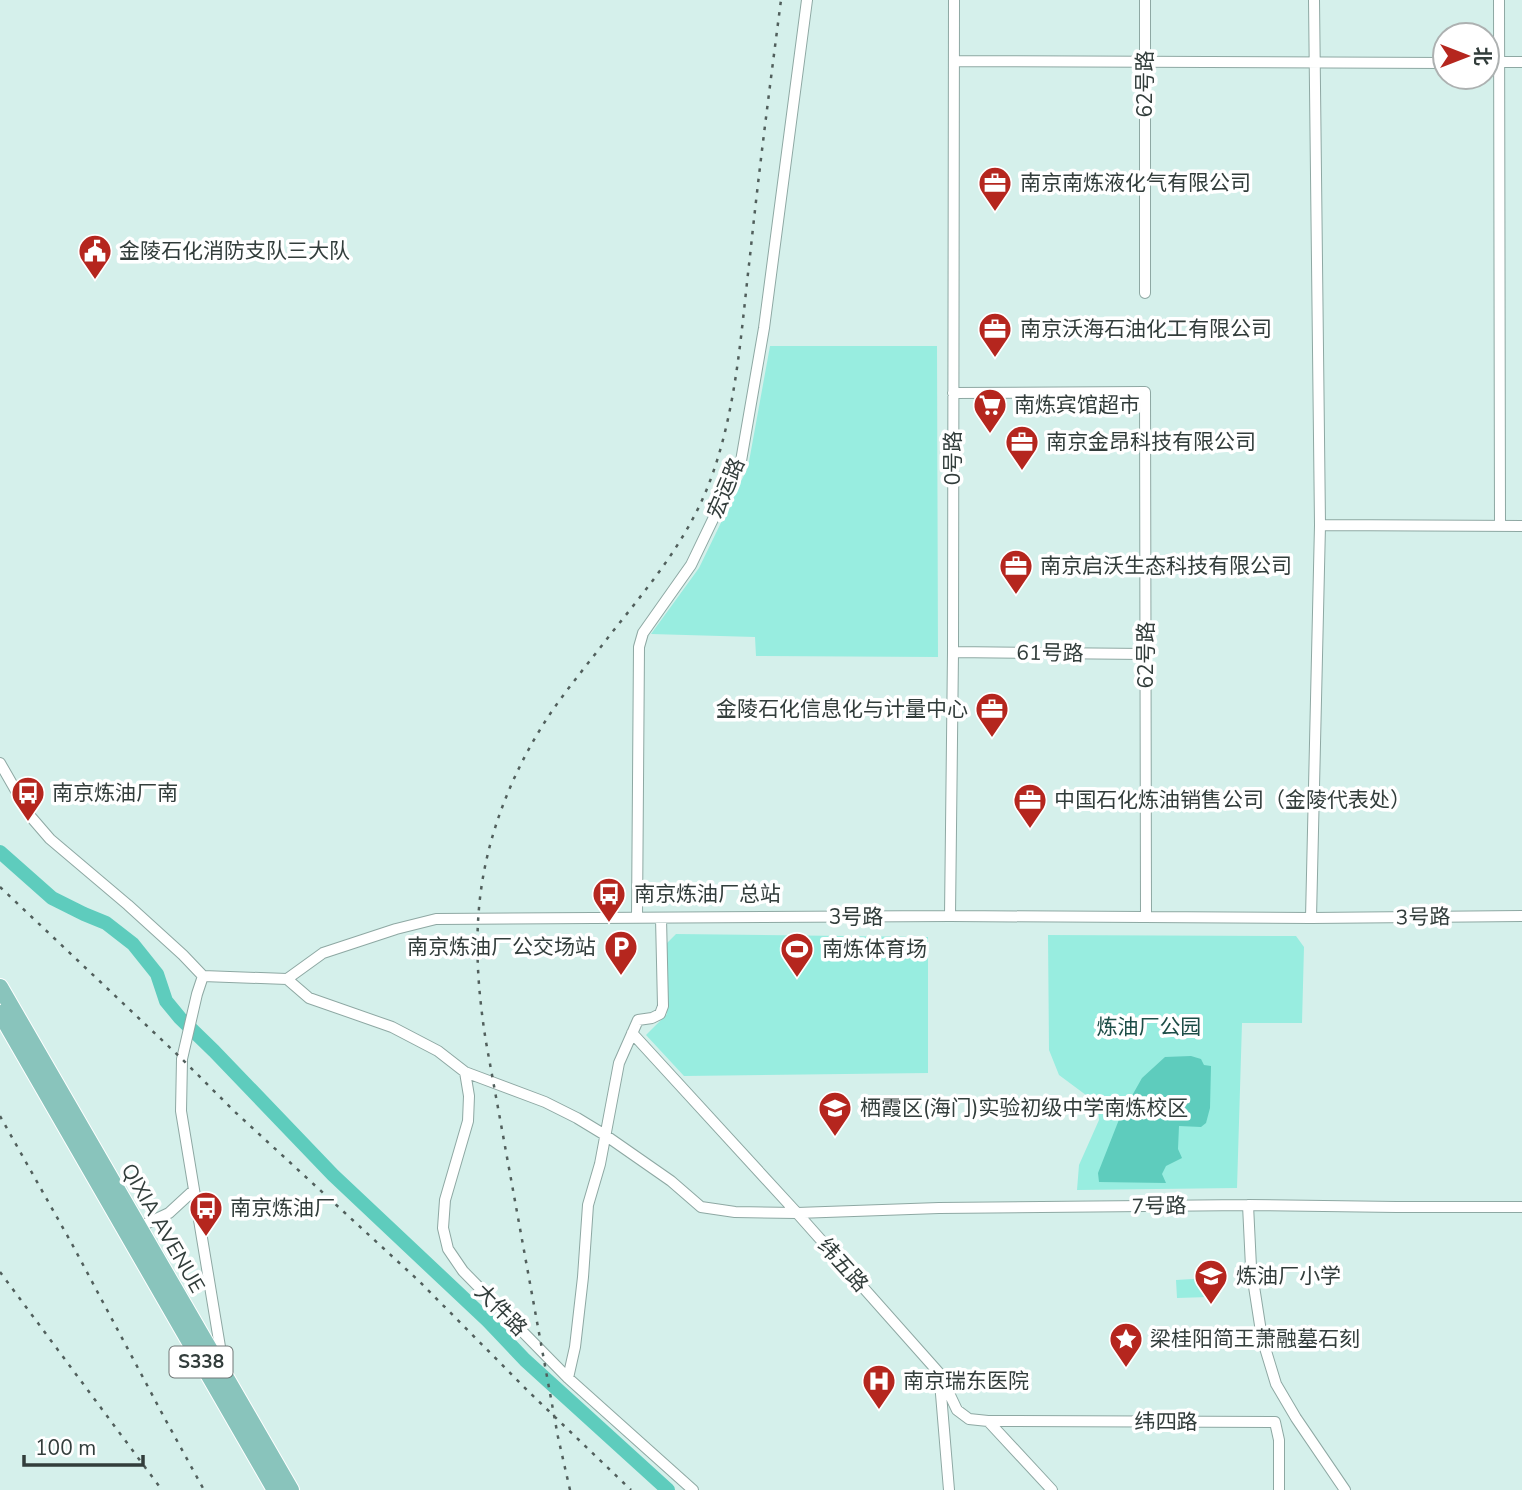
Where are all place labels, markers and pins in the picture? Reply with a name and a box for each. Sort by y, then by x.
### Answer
office icon: 南京南炼液化气有限公司 [976,164,1014,213]
place label: 南京南炼液化气有限公司 [1020,169,1251,197]
public building icon: 金陵石化消防支队三大队 [76,232,114,281]
place label: 金陵石化消防支队三大队 [119,237,350,265]
office icon: 南京沃海石油化工有限公司 [976,310,1014,359]
place label: 南京沃海石油化工有限公司 [1020,315,1272,343]
supermarket icon: 南炼宾馆超市 [971,386,1009,435]
place label: 南炼宾馆超市 [1014,391,1140,419]
office icon: 南京金昂科技有限公司 [1003,423,1041,472]
place label: 南京金昂科技有限公司 [1046,428,1256,456]
office icon: 南京启沃生态科技有限公司 [997,547,1035,596]
place label: 南京启沃生态科技有限公司 [1040,552,1292,580]
office icon: 金陵石化信息化与计量中心 [973,690,1011,739]
place label: 金陵石化信息化与计量中心 [716,695,968,723]
bus stop icon: 南京炼油厂南 [9,774,47,823]
place label: 南京炼油厂南 [52,779,178,807]
office icon: 中国石化炼油销售公司（金陵代表处） [1011,781,1049,830]
place label: 中国石化炼油销售公司（金陵代表处） [1054,786,1411,814]
bus stop icon: 南京炼油厂总站 [590,875,628,924]
place label: 南京炼油厂总站 [634,880,781,908]
parking icon: 南京炼油厂公交场站 [602,928,640,977]
sports icon: 南炼体育场 [778,930,816,979]
place label: 南京炼油厂公交场站 [407,933,596,961]
place label: 南炼体育场 [822,935,927,963]
school or university icon: 栖霞区(海门)实验初级中学南炼校区 [816,1089,854,1138]
place label: 栖霞区(海门)实验初级中学南炼校区 [860,1094,1188,1122]
bus stop icon: 南京炼油厂 [187,1189,225,1238]
place label: 南京炼油厂 [230,1194,335,1222]
school or university icon: 炼油厂小学 [1192,1257,1230,1306]
place label: 炼油厂小学 [1236,1262,1341,1290]
place icon: 梁桂阳简王萧融墓石刻 [1107,1320,1145,1369]
place label: 梁桂阳简王萧融墓石刻 [1150,1325,1360,1353]
hospital icon: 南京瑞东医院 [860,1362,898,1411]
place label: 南京瑞东医院 [903,1367,1029,1395]

